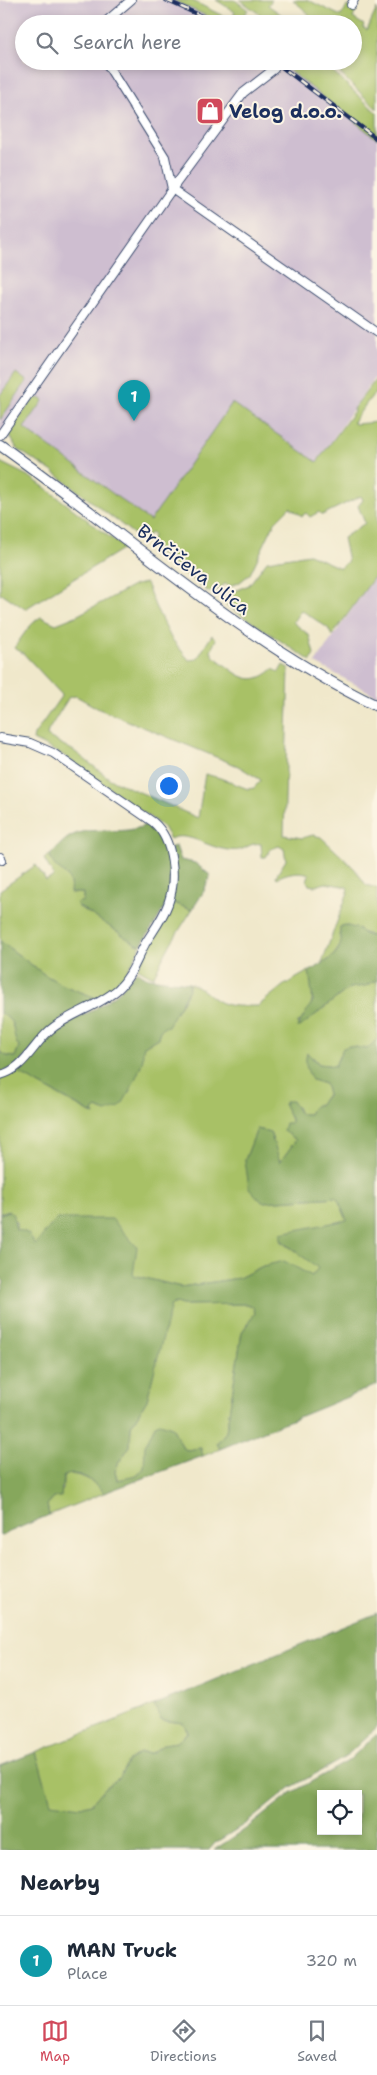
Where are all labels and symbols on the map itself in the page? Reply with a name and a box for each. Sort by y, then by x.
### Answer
shop icon: Velog d.o.o. [195,96,225,126]
place label: Velog d.o.o. [229,99,342,124]
pin: 1 [118,380,150,421]
street label: Brnčičeva ulica [132,518,256,620]
your location [156,773,182,799]

